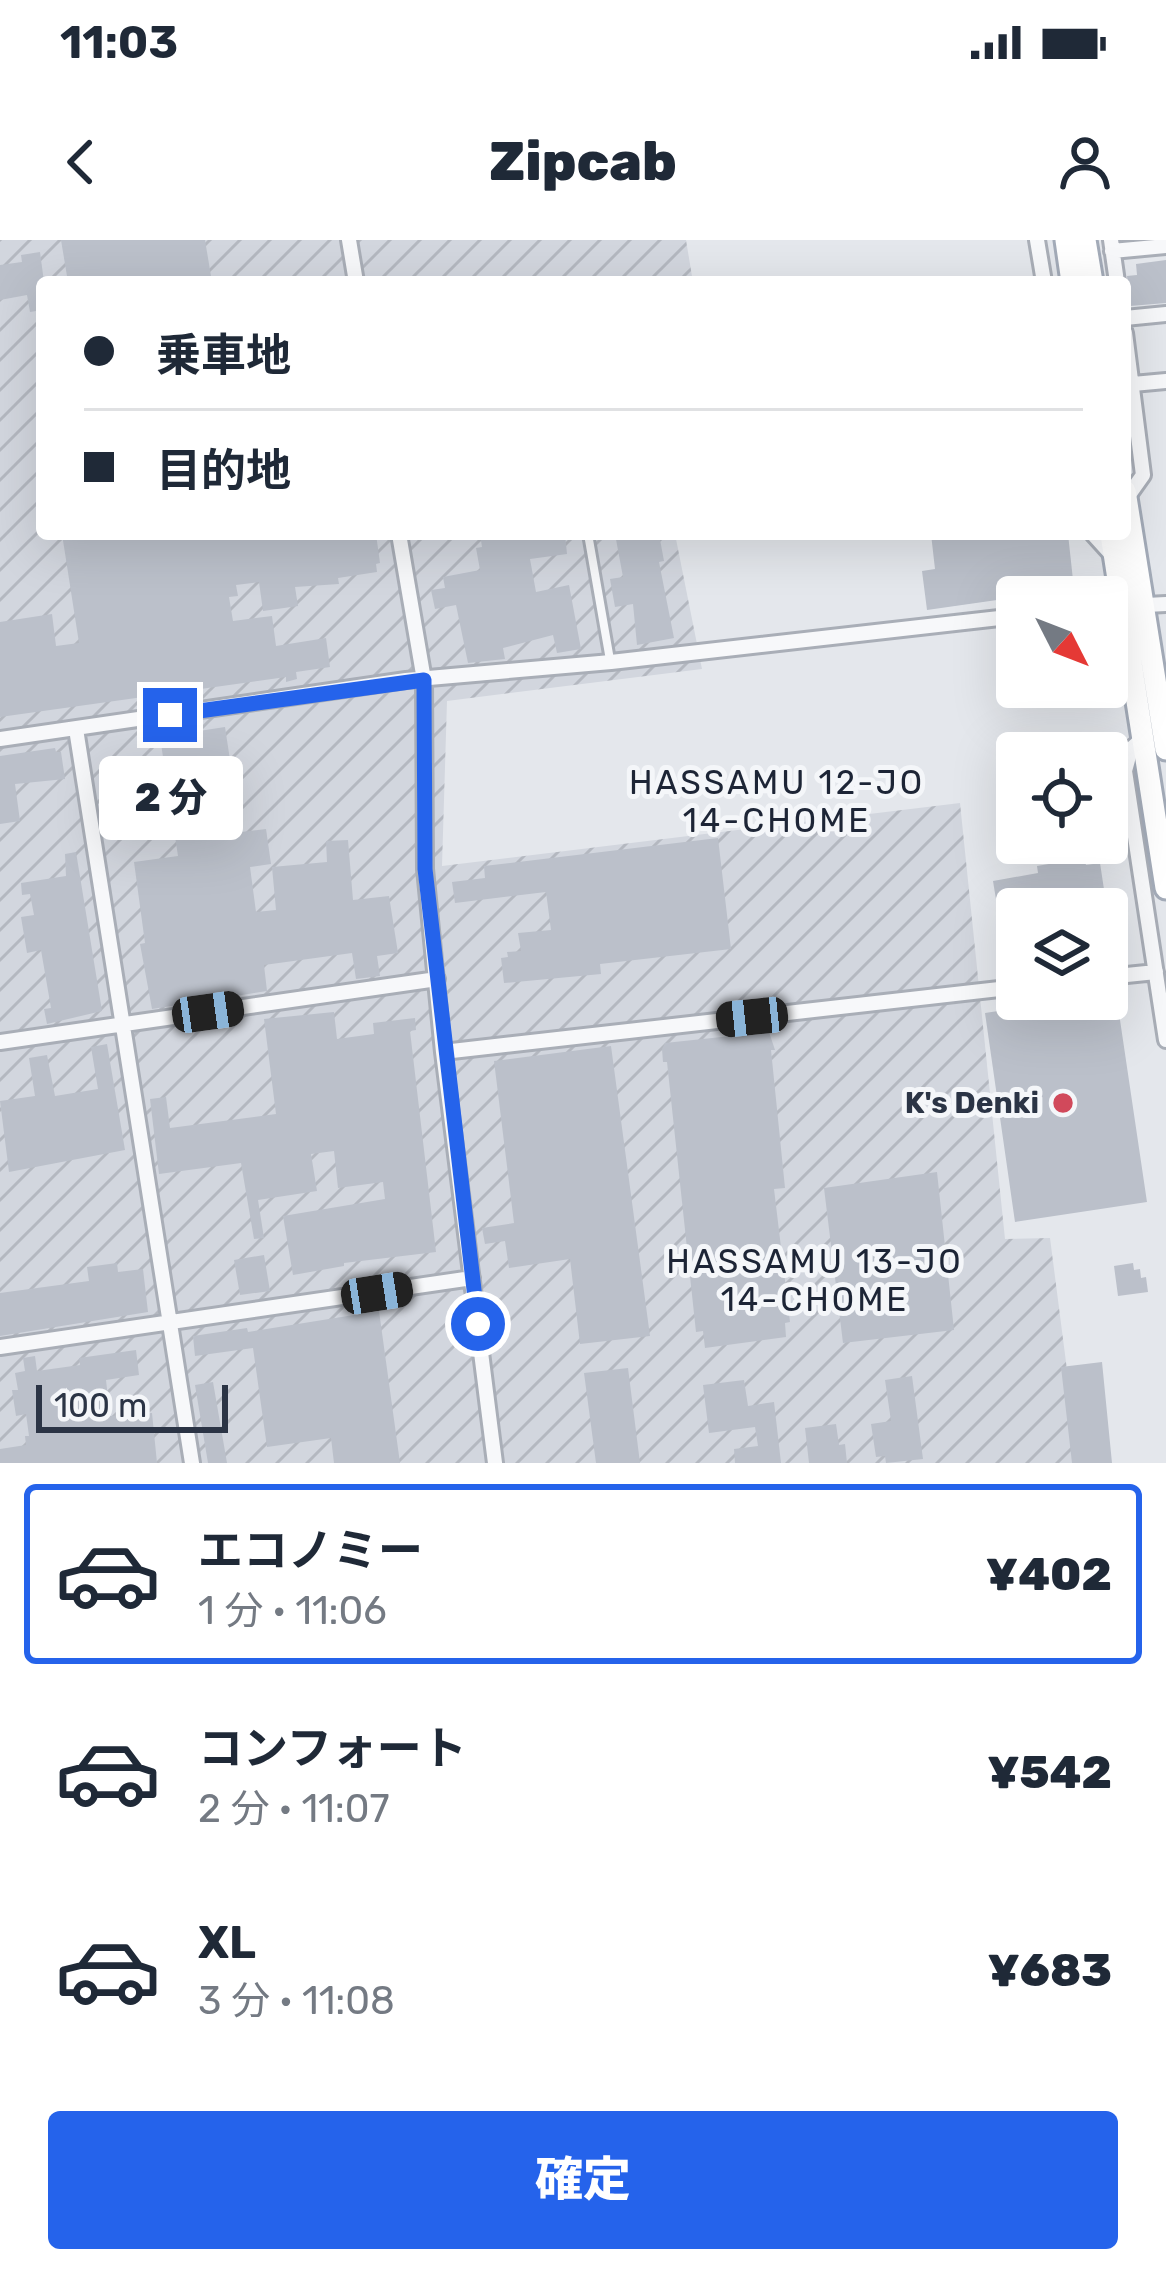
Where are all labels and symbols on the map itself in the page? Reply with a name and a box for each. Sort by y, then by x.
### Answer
north arrow [996,576,1128,708]
route end [143,688,197,742]
callout: 2 分 [98,757,242,841]
district label: HASSAMU 12-JO 14-CHOME [629,763,925,840]
car [170,989,246,1035]
car [714,995,790,1039]
place label: K's Denki [905,1085,1039,1121]
marker: K's Denki [1050,1090,1076,1116]
district label: HASSAMU 13-JO 14-CHOME [666,1242,964,1319]
car [339,1270,415,1316]
route start [451,1297,505,1351]
scale bar [36,1379,228,1432]

